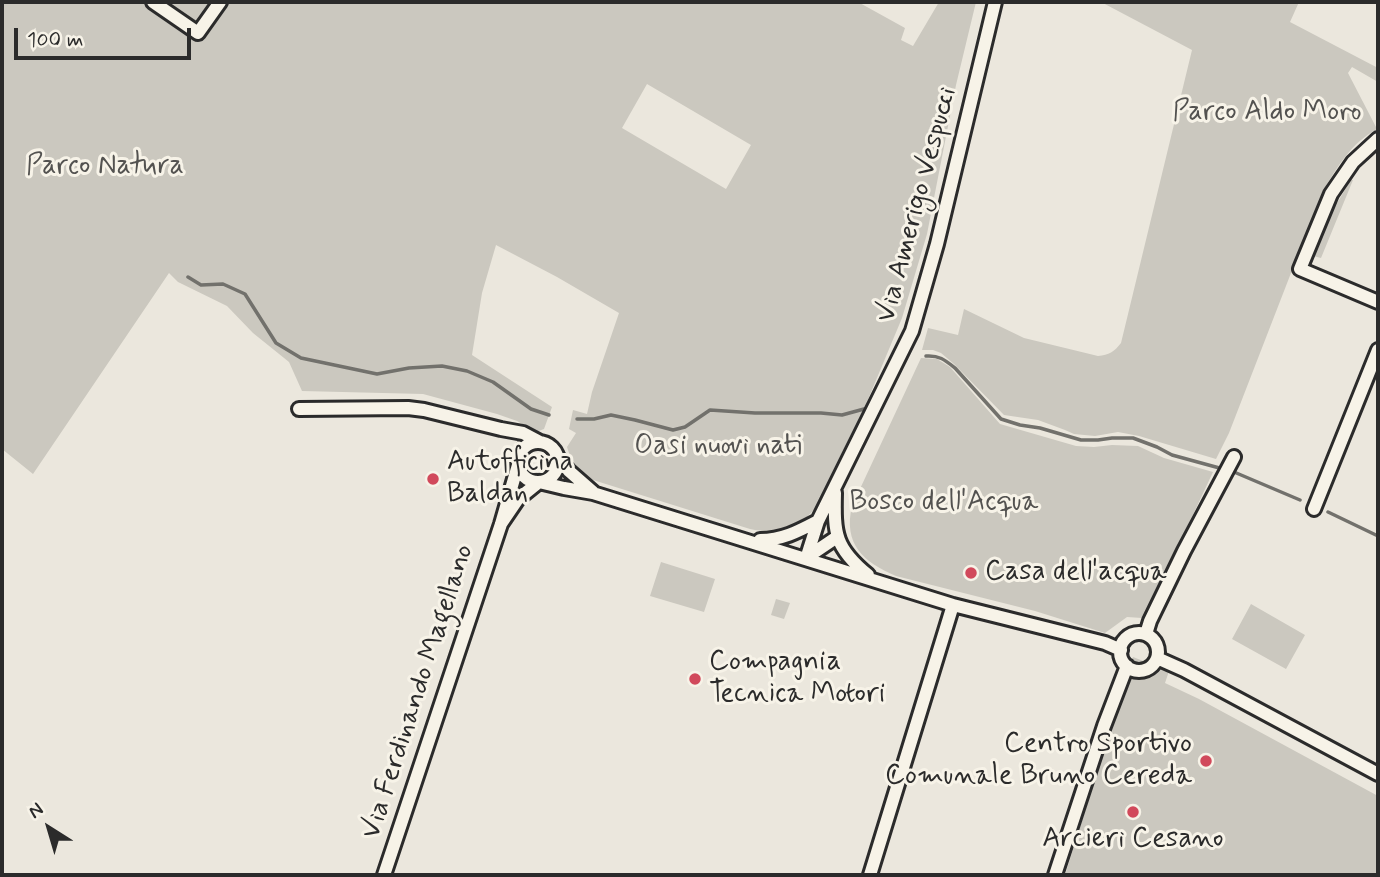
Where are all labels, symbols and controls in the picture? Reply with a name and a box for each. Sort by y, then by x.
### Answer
scale bar [18,14,194,58]
text: 100 m [27,26,83,54]
street label: Via Amerigo Vespucci [870,84,966,326]
park label: Parco Aldo Moro [1173,96,1361,130]
park label: Parco Natura [26,150,184,184]
park label: Oasi nuovi nati [634,430,802,464]
place label: Autofficina Baldan [447,446,573,512]
marker: Autofficina Baldan [425,471,441,487]
park label: Bosco dell'Acqua [850,486,1038,520]
street label: Via Ferdinando Magellano [355,541,483,843]
place label: Casa dell'acqua [985,556,1167,590]
marker: Casa dell'acqua [963,565,979,581]
place label: Compagnia Tecnica Motori [709,646,885,712]
marker: Compagnia Tecnica Motori [687,671,703,687]
place label: Centro Sportivo Comunale Bruno Cereda [885,728,1192,794]
marker: Centro Sportivo Comunale Bruno Cereda [1198,753,1214,769]
north arrow [14,793,84,863]
text: N [23,797,49,825]
marker: Arcieri Cesano [1125,804,1141,820]
place label: Arcieri Cesano [1042,823,1224,857]

